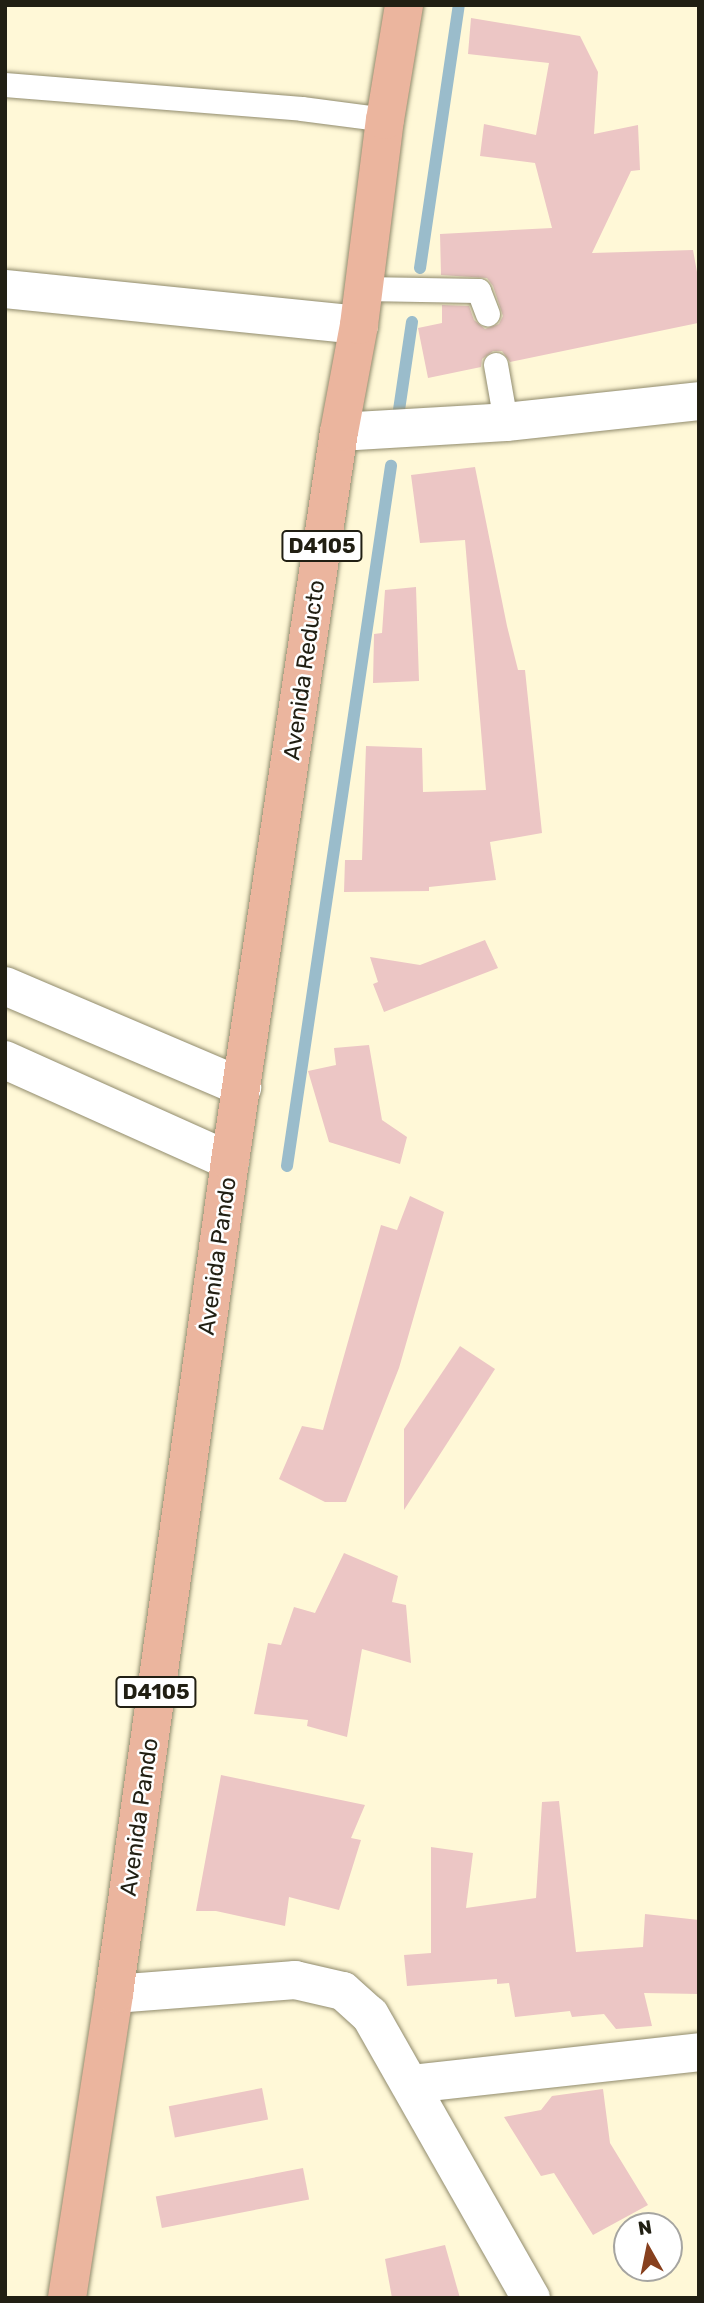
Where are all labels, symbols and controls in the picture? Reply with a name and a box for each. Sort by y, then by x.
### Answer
road number: D4105 [280,528,364,564]
street label: Avenida Reducto [278,578,330,762]
street label: Avenida Pando [192,1175,242,1337]
road number: D4105 [114,1674,198,1710]
street label: Avenida Pando [114,1736,164,1898]
north arrow [613,2212,683,2282]
text: N [636,2215,653,2240]

